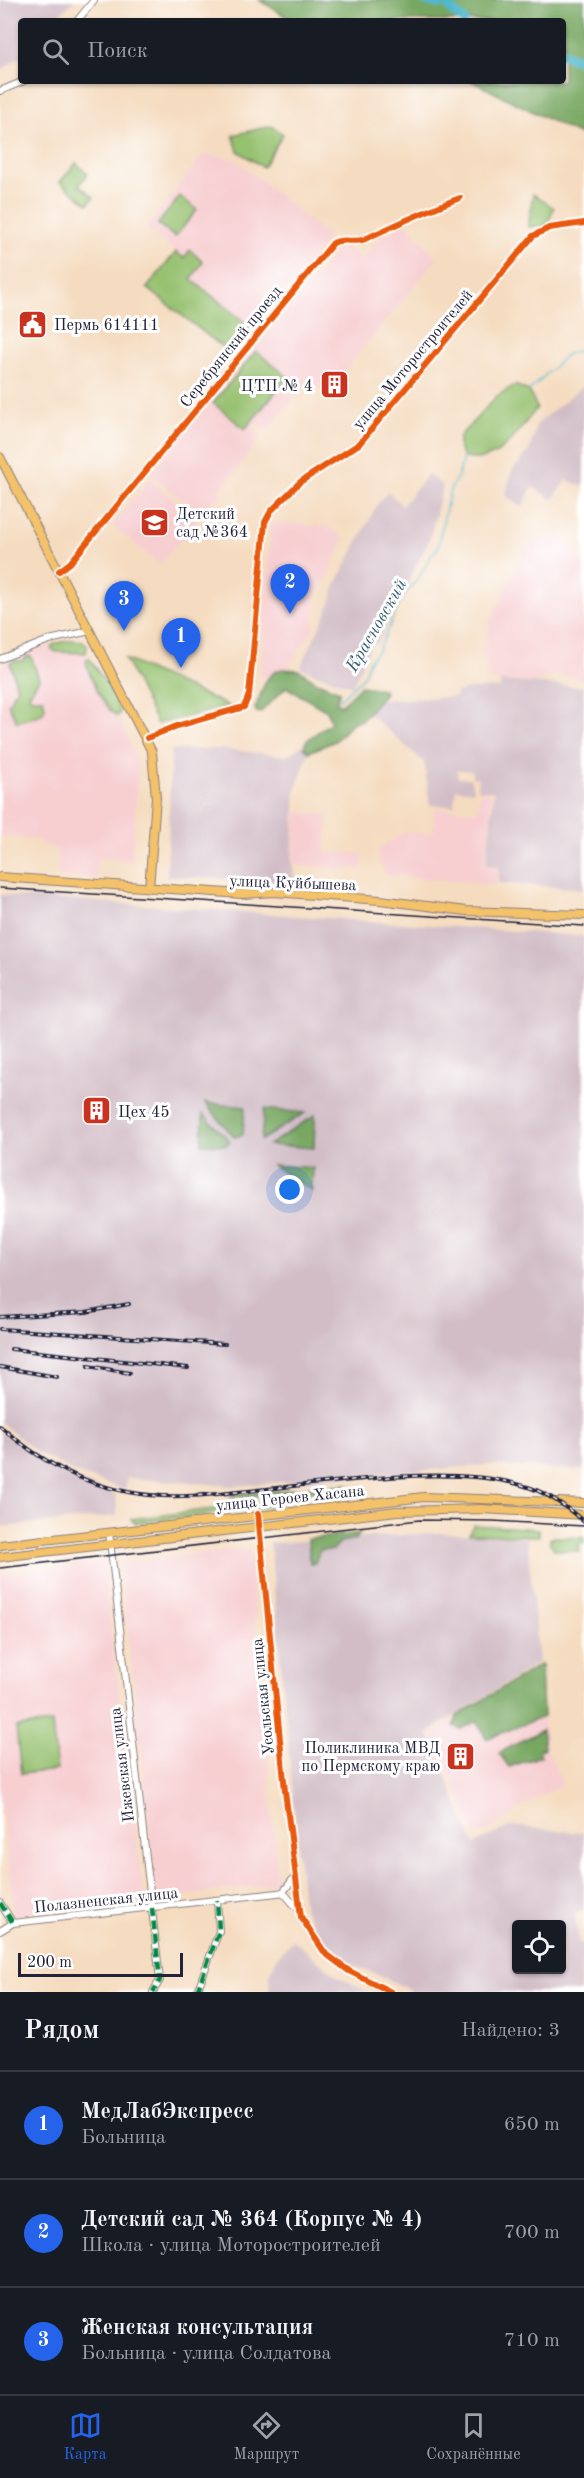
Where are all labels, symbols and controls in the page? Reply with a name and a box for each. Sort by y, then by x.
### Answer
search box [18,18,566,84]
icon: search [39,35,72,68]
text: Поиск [87,40,148,62]
street label: Серебрянский проезд [178,283,285,411]
street label: улица Моторостроителей [351,287,476,433]
public building icon: Пермь 614111 [17,308,49,340]
place label: Пермь 614111 [54,318,159,334]
building icon: ЦТП № 4 [318,369,350,401]
place label: ЦТП № 4 [241,379,313,395]
school or university icon: Детский сад №364 [139,506,171,538]
place label: Детский сад №364 [176,507,248,541]
pin: 2 [270,564,310,614]
water label: Красновский [343,576,411,676]
pin: 3 [104,582,144,631]
pin: 1 [162,618,201,668]
street label: улица Куйбышева [229,874,357,894]
building icon: Цех 45 [81,1095,113,1127]
place label: Цех 45 [118,1105,170,1121]
your location [275,1175,304,1204]
street label: улица Героев Хасана [215,1483,365,1515]
street label: Усольская улица [250,1637,278,1756]
street label: Ижевская улица [108,1706,138,1823]
building icon: Поликлиника МВД по Пермскому краю [445,1740,477,1772]
place label: Поликлиника МВД по Пермскому краю [301,1741,440,1775]
street label: Полазненская улица [33,1885,179,1917]
map controls [512,1920,566,1974]
button: locate [512,1920,566,1974]
scale bar [18,1950,183,1978]
text: 200 m [27,1955,72,1971]
text: Рядом [24,2018,99,2044]
text: Найдено: 3 [461,2021,560,2041]
text: МедЛабЭкспресс [81,2101,254,2123]
text: 1 [38,2115,49,2135]
text: 650 m [504,2115,560,2135]
text: Больница [81,2128,166,2148]
text: Детский сад № 364 (Корпус № 4) [81,2209,422,2231]
text: 2 [38,2223,49,2243]
text: 700 m [504,2223,560,2243]
text: Школа · улица Моторостроителей [81,2236,381,2256]
text: Женская консультация [81,2317,313,2339]
text: 3 [38,2331,49,2351]
text: 710 m [504,2331,560,2351]
text: Больница · улица Солдатова [81,2344,331,2364]
tab: Карта [63,2409,107,2465]
tab: Маршрут [234,2409,299,2465]
tab: Сохранённые [426,2409,521,2465]

